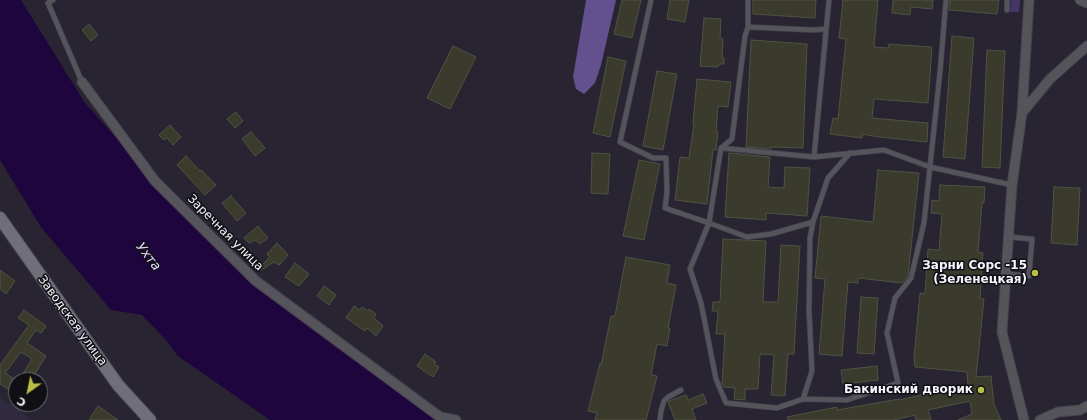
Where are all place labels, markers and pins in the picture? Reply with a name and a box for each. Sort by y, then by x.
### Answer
place label: Зарни Сорс -15 (Зеленецкая) [922,259,1027,287]
marker: Зарни Сорс -15 (Зеленецкая) [1030,268,1040,278]
place label: Бакинский дворик [844,383,973,397]
marker: Бакинский дворик [976,385,986,395]

